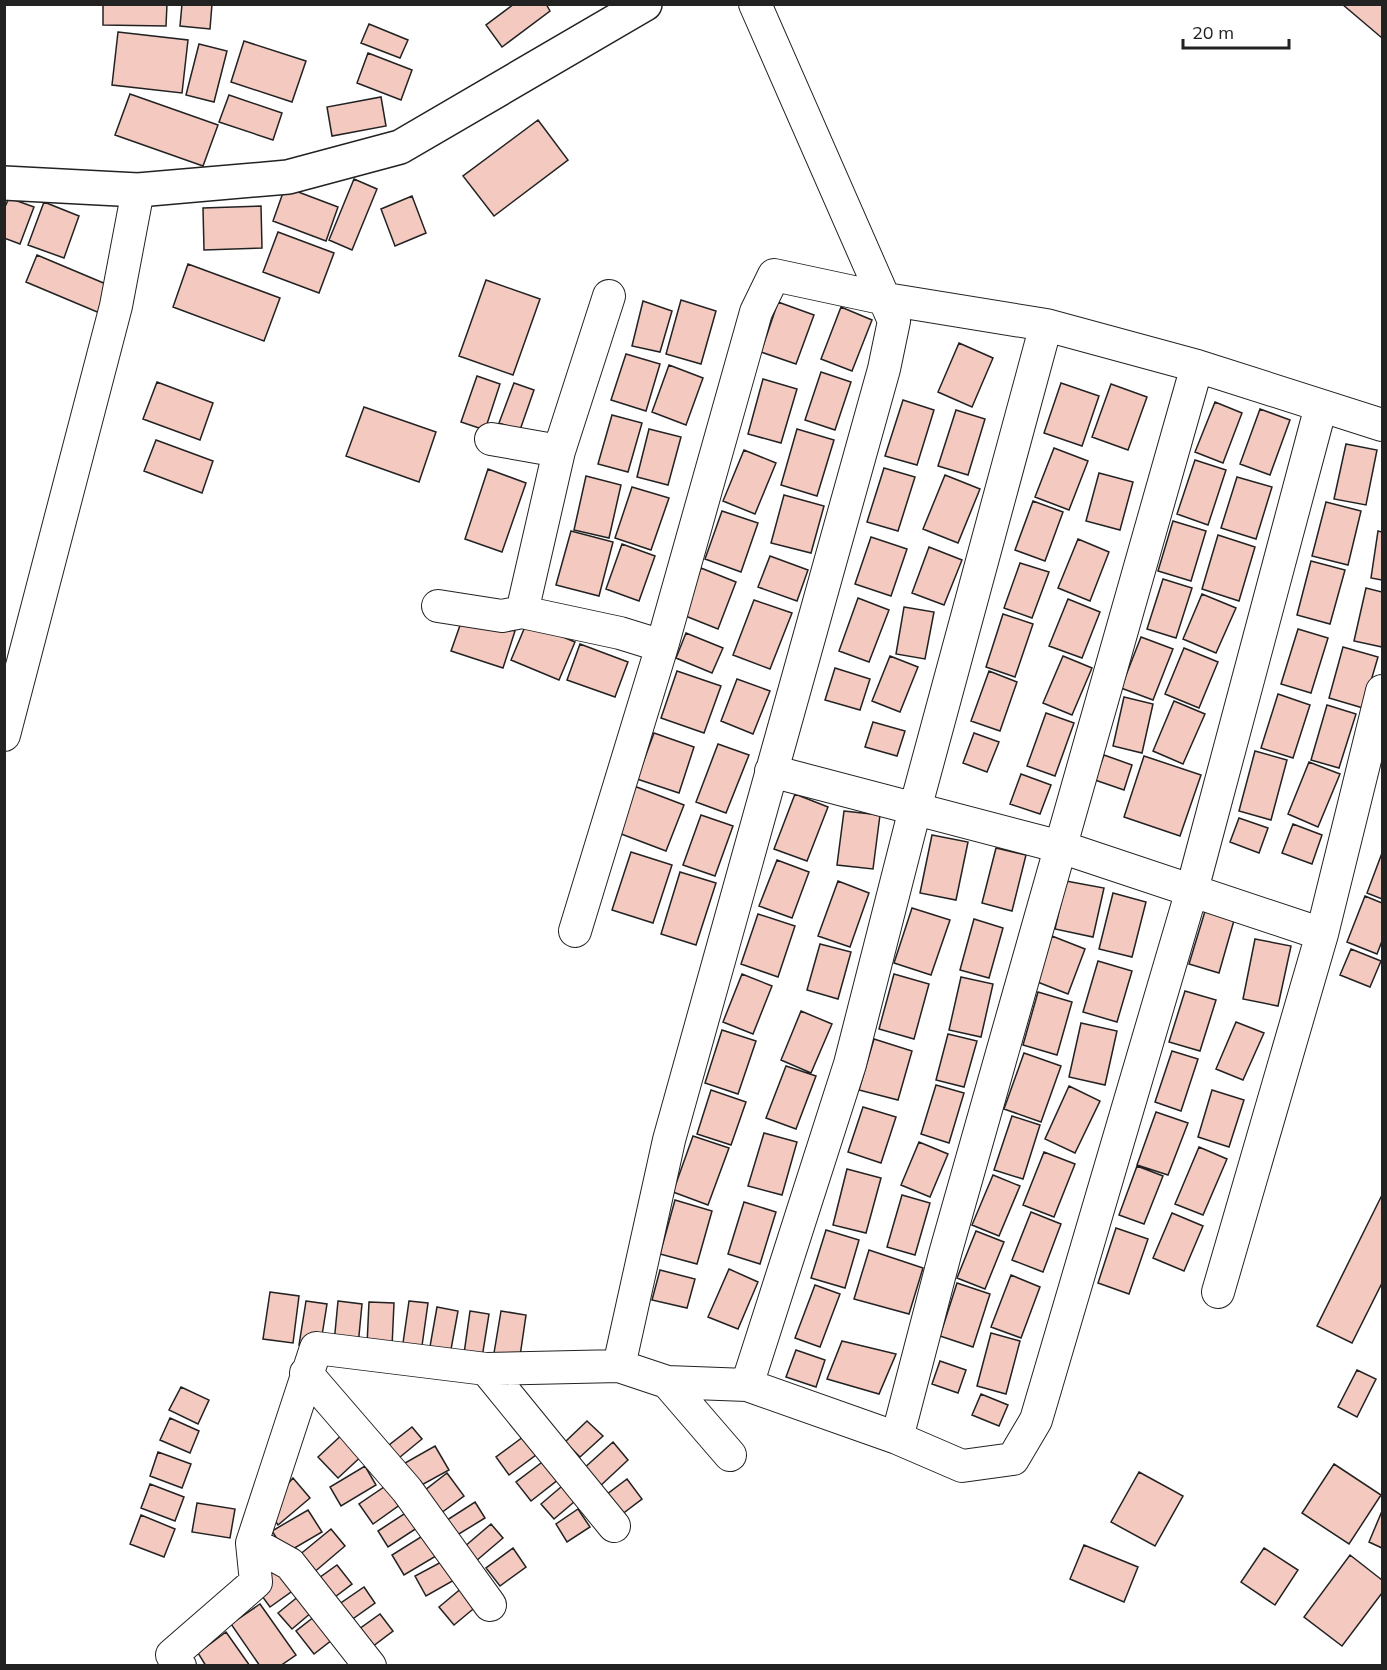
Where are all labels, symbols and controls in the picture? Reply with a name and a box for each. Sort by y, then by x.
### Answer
scale bar [1183,12,1290,50]
text: 20 m [1192,21,1234,44]

